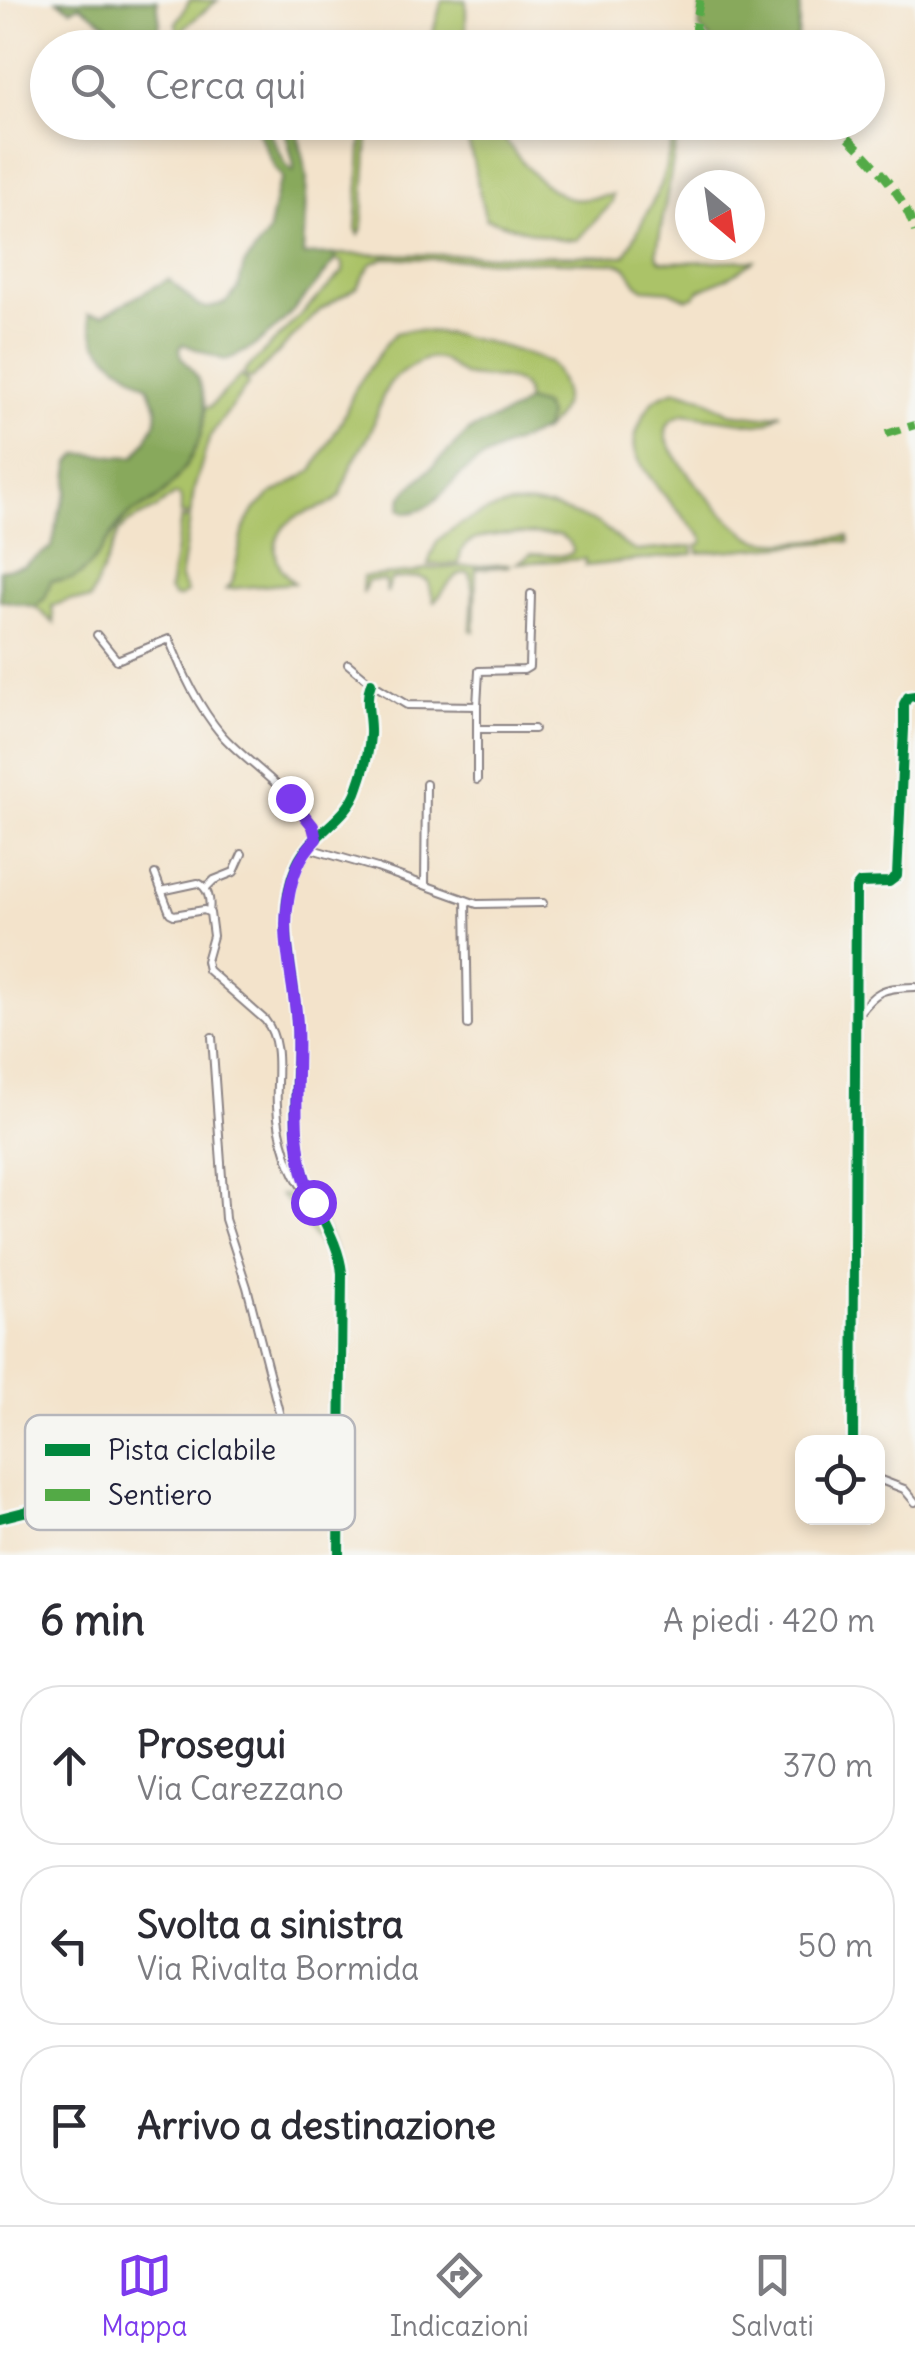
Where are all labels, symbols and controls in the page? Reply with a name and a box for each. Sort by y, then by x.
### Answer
search box [30,30,885,140]
icon: search [65,58,120,113]
text: Cerca qui [145,62,306,109]
north arrow [675,170,765,260]
route end [268,776,314,822]
route start [291,1180,337,1226]
legend [25,1415,355,1530]
text: Pista ciclabile [108,1432,276,1468]
map controls [795,1435,885,1525]
button: locate [795,1435,885,1525]
text: Sentiero [108,1477,212,1513]
text: 6 min [40,1594,145,1646]
text: A piedi · 420 m [663,1600,875,1641]
text: Prosegui [137,1721,286,1768]
icon: ahead [42,1738,97,1793]
text: 370 m [782,1745,873,1786]
text: Via Carezzano [137,1768,344,1809]
text: Svolta a sinistra [137,1901,403,1948]
icon: left [42,1918,97,1973]
text: 50 m [798,1925,873,1966]
text: Via Rivalta Bormida [137,1948,419,1989]
icon: arrive [42,2098,97,2153]
text: Arrivo a destinazione [137,2102,496,2149]
tab: Mappa [101,2248,188,2344]
tab: Indicazioni [390,2248,529,2344]
tab: Salvati [731,2248,814,2344]

